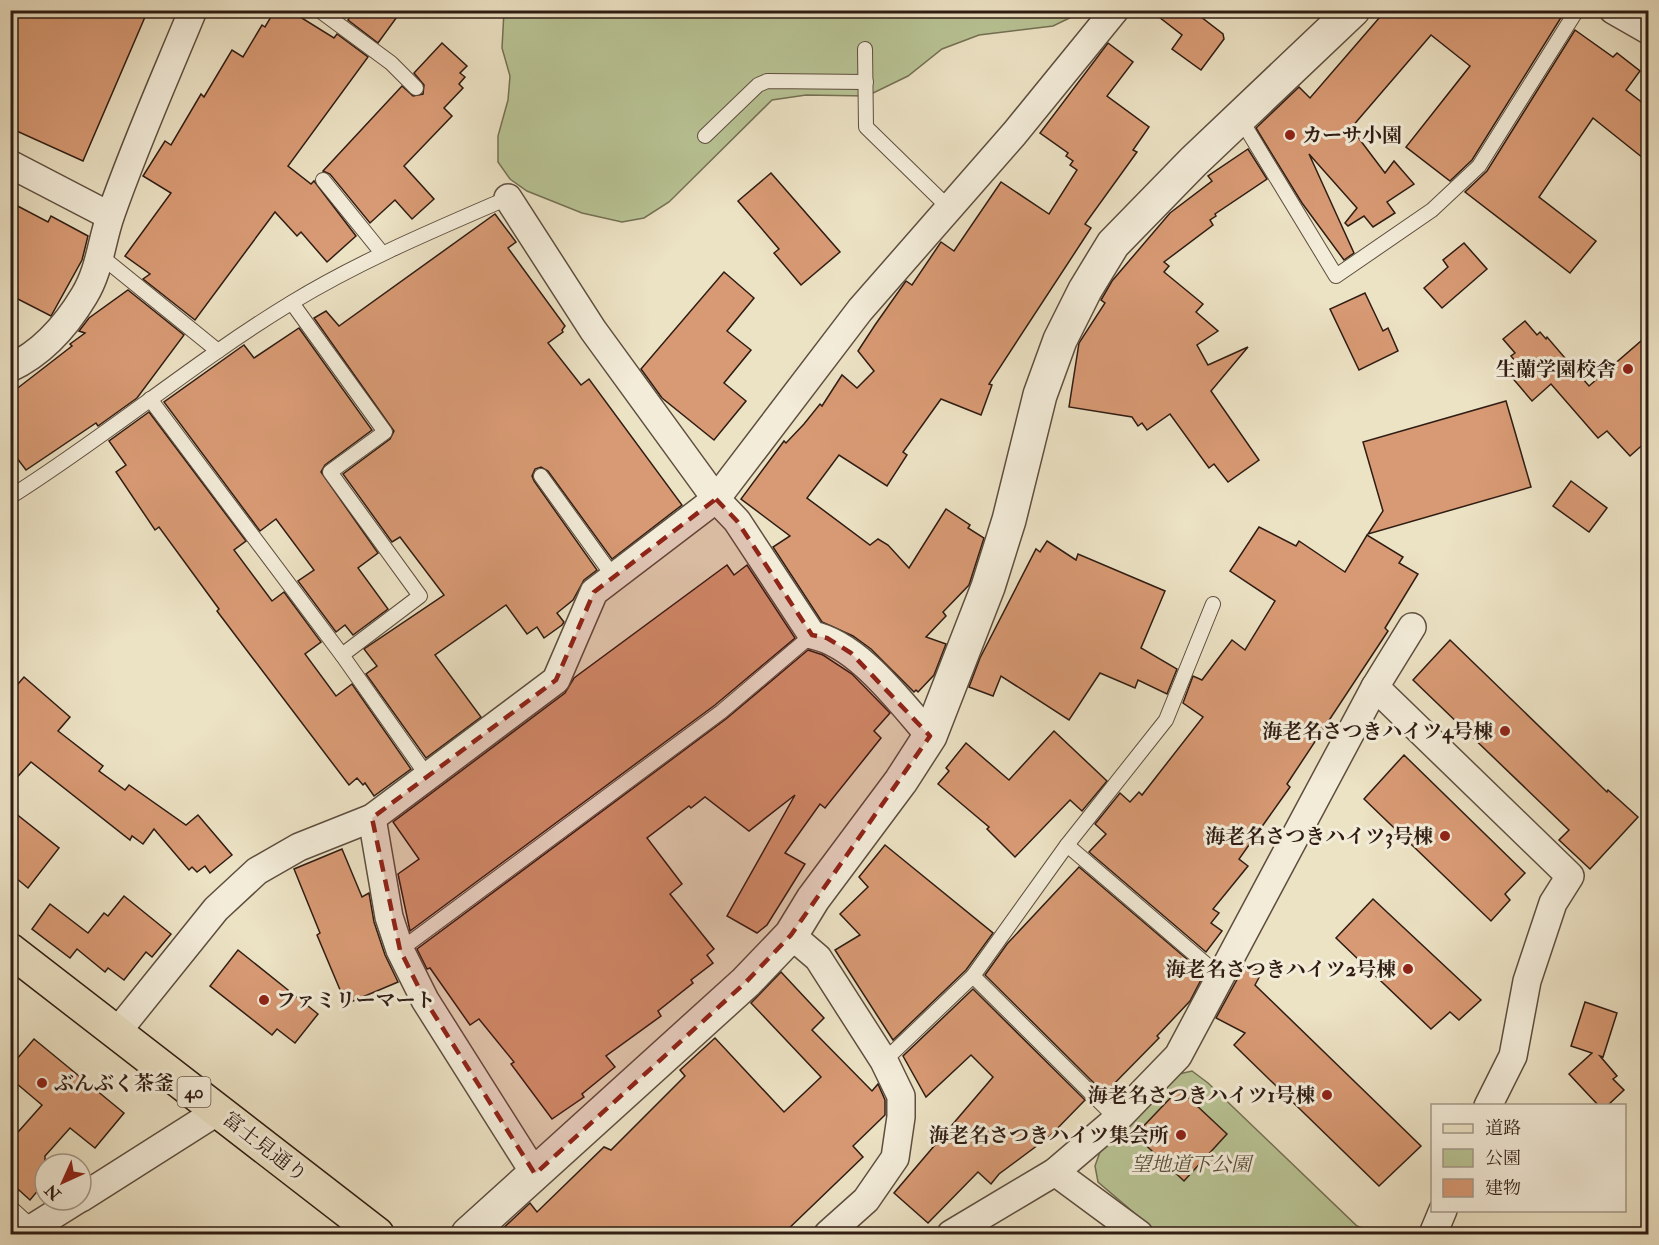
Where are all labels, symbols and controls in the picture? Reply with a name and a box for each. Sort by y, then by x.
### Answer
place label: カーサ小園 [1302,123,1402,148]
marker: カーサ小園 [1283,128,1297,142]
place label: 生蘭学園校舎 [1496,357,1616,382]
marker: 生蘭学園校舎 [1621,362,1635,376]
place label: 海老名さつきハイツ4号棟 [1262,719,1493,744]
marker: 海老名さつきハイツ4号棟 [1498,724,1512,738]
place label: 海老名さつきハイツ3号棟 [1205,824,1433,849]
marker: 海老名さつきハイツ3号棟 [1438,829,1452,843]
place label: 海老名さつきハイツ2号棟 [1166,957,1396,982]
marker: 海老名さつきハイツ2号棟 [1401,962,1415,976]
place label: ファミリーマート [276,988,436,1013]
marker: ファミリーマート [257,993,271,1007]
place label: ぶんぶく茶釜 [54,1071,174,1096]
marker: ぶんぶく茶釜 [35,1076,49,1090]
road number: 40 [178,1077,210,1107]
place label: 海老名さつきハイツ1号棟 [1088,1083,1315,1108]
marker: 海老名さつきハイツ1号棟 [1320,1088,1334,1102]
legend [1431,1104,1626,1212]
street label: 富士見通り [218,1106,312,1188]
text: 道路 [1485,1117,1521,1140]
place label: 海老名さつきハイツ集会所 [929,1123,1169,1148]
marker: 海老名さつきハイツ集会所 [1174,1128,1188,1142]
text: 公園 [1485,1147,1521,1170]
north arrow [33,1152,93,1212]
park label: 望地道下公園 [1131,1152,1254,1177]
text: 建物 [1485,1177,1521,1200]
text: N [40,1179,66,1205]

